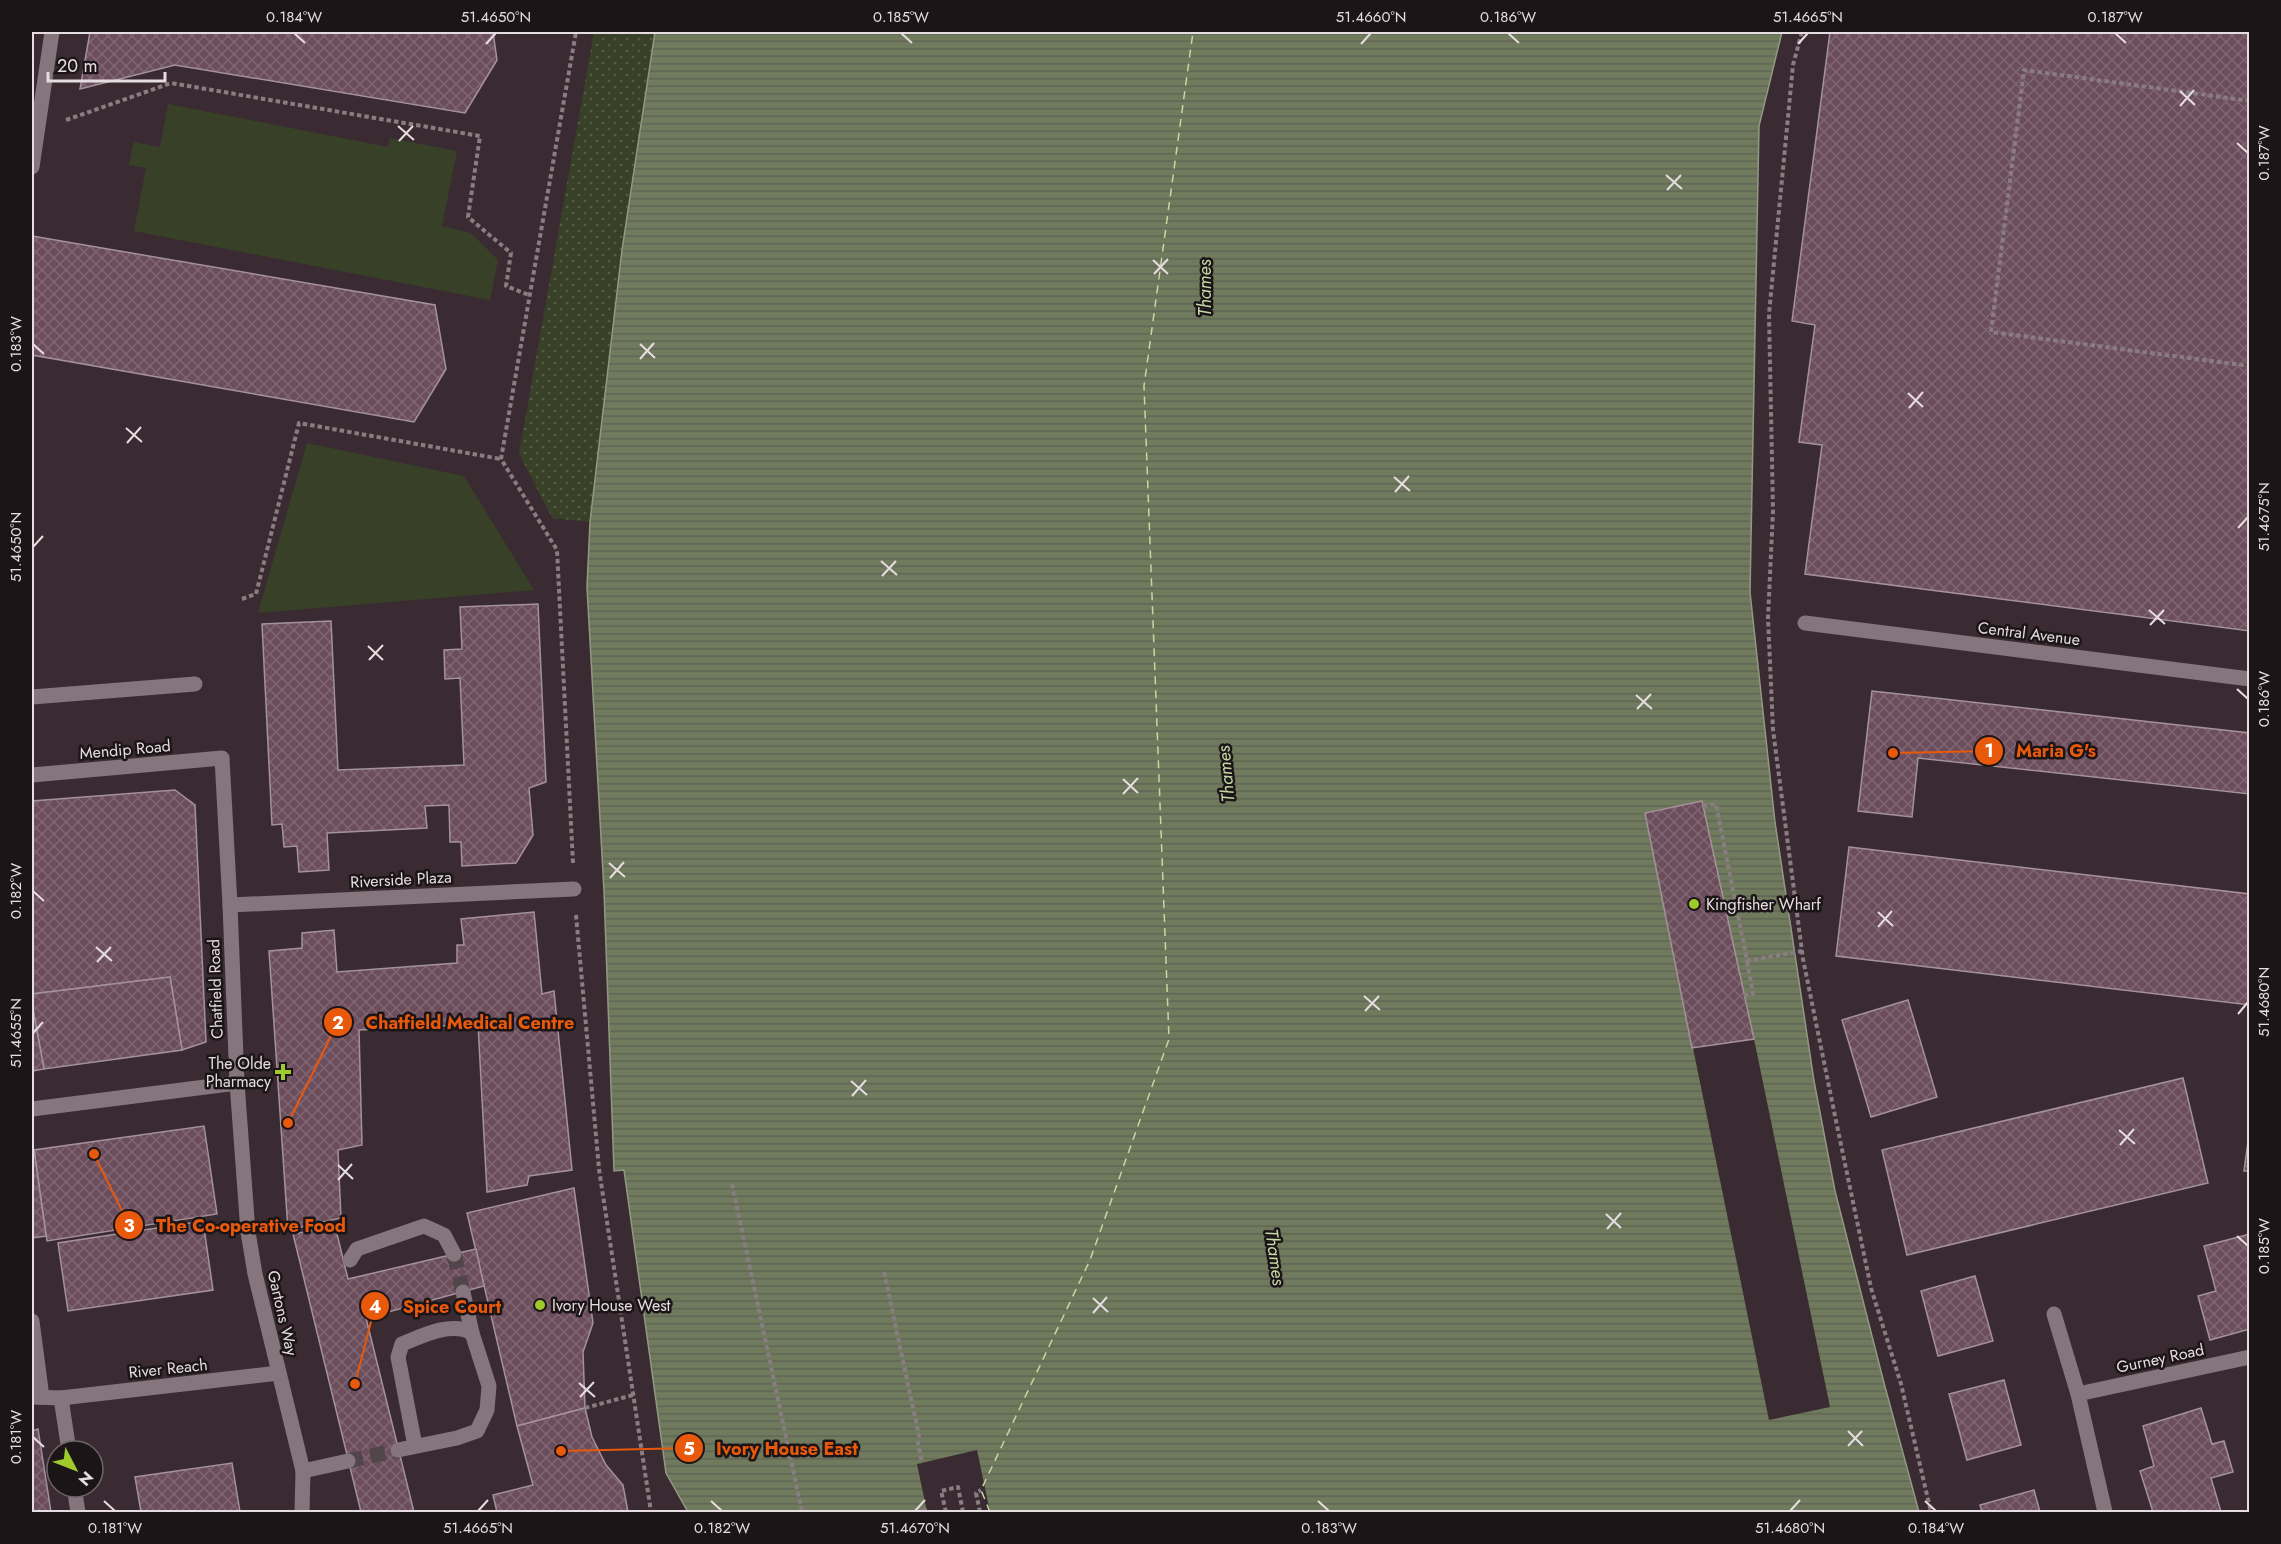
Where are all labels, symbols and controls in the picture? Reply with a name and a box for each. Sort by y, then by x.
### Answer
text: 0.184°W [266,6,322,28]
text: 51.4650°N [461,6,531,28]
text: 0.185°W [873,6,929,28]
text: 51.4660°N [1336,6,1406,28]
text: 0.186°W [1480,6,1536,28]
text: 51.4665°N [1773,6,1843,28]
text: 0.187°W [2087,6,2143,28]
scale bar [48,45,165,83]
text: 20 m [57,53,97,79]
text: 0.187°W [2253,125,2275,181]
water label: Thames [1192,259,1218,316]
text: 0.183°W [5,316,27,372]
text: 51.4675°N [2253,482,2275,552]
text: 51.4650°N [5,512,27,582]
street label: Central Avenue [1976,616,2081,651]
text: 0.186°W [2253,671,2275,727]
callout: Maria G's [1974,733,2108,769]
street label: Mendip Road [79,734,172,765]
text: 1 [1984,738,1994,764]
text: Maria G's [2016,738,2096,764]
water label: Thames [1210,744,1241,803]
text: 0.182°W [5,863,27,919]
street label: Riverside Plaza [350,865,452,894]
place label: Kingfisher Wharf [1706,893,1821,916]
marker: Kingfisher Wharf [1687,897,1701,911]
street label: Chatfield Road [202,939,229,1039]
text: 51.4680°N [2253,967,2275,1037]
text: 51.4655°N [5,998,27,1068]
callout: Chatfield Medical Centre [323,1004,586,1040]
text: 2 [332,1010,344,1036]
text: Chatfield Medical Centre [366,1010,574,1036]
place label: The Olde Pharmacy [206,1052,272,1093]
marker: The Olde Pharmacy [276,1065,290,1079]
callout: The Co-operative Food [114,1207,358,1243]
text: 3 [123,1213,135,1239]
text: The Co-operative Food [156,1213,346,1239]
text: 0.185°W [2253,1218,2275,1274]
water label: Thames [1258,1227,1292,1288]
street label: Gartons Way [262,1268,304,1359]
callout: Spice Court [360,1288,513,1324]
text: 4 [369,1294,381,1320]
text: Spice Court [403,1294,502,1320]
place label: Ivory House West [552,1294,671,1317]
marker: Ivory House West [533,1298,547,1312]
street label: Gurney Road [2114,1338,2206,1379]
street label: River Reach [127,1353,209,1384]
text: 0.181°W [5,1410,27,1464]
callout: Ivory House East [674,1430,870,1466]
text: 5 [683,1436,695,1462]
text: Ivory House East [716,1436,858,1462]
north arrow [45,1439,105,1499]
text: N [73,1466,99,1491]
text: 0.181°W [88,1517,142,1539]
text: 51.4665°N [443,1517,513,1539]
text: 0.182°W [694,1517,750,1539]
text: 51.4670°N [880,1517,950,1539]
text: 0.183°W [1301,1517,1357,1539]
text: 51.4680°N [1755,1517,1825,1539]
text: 0.184°W [1908,1517,1964,1539]

